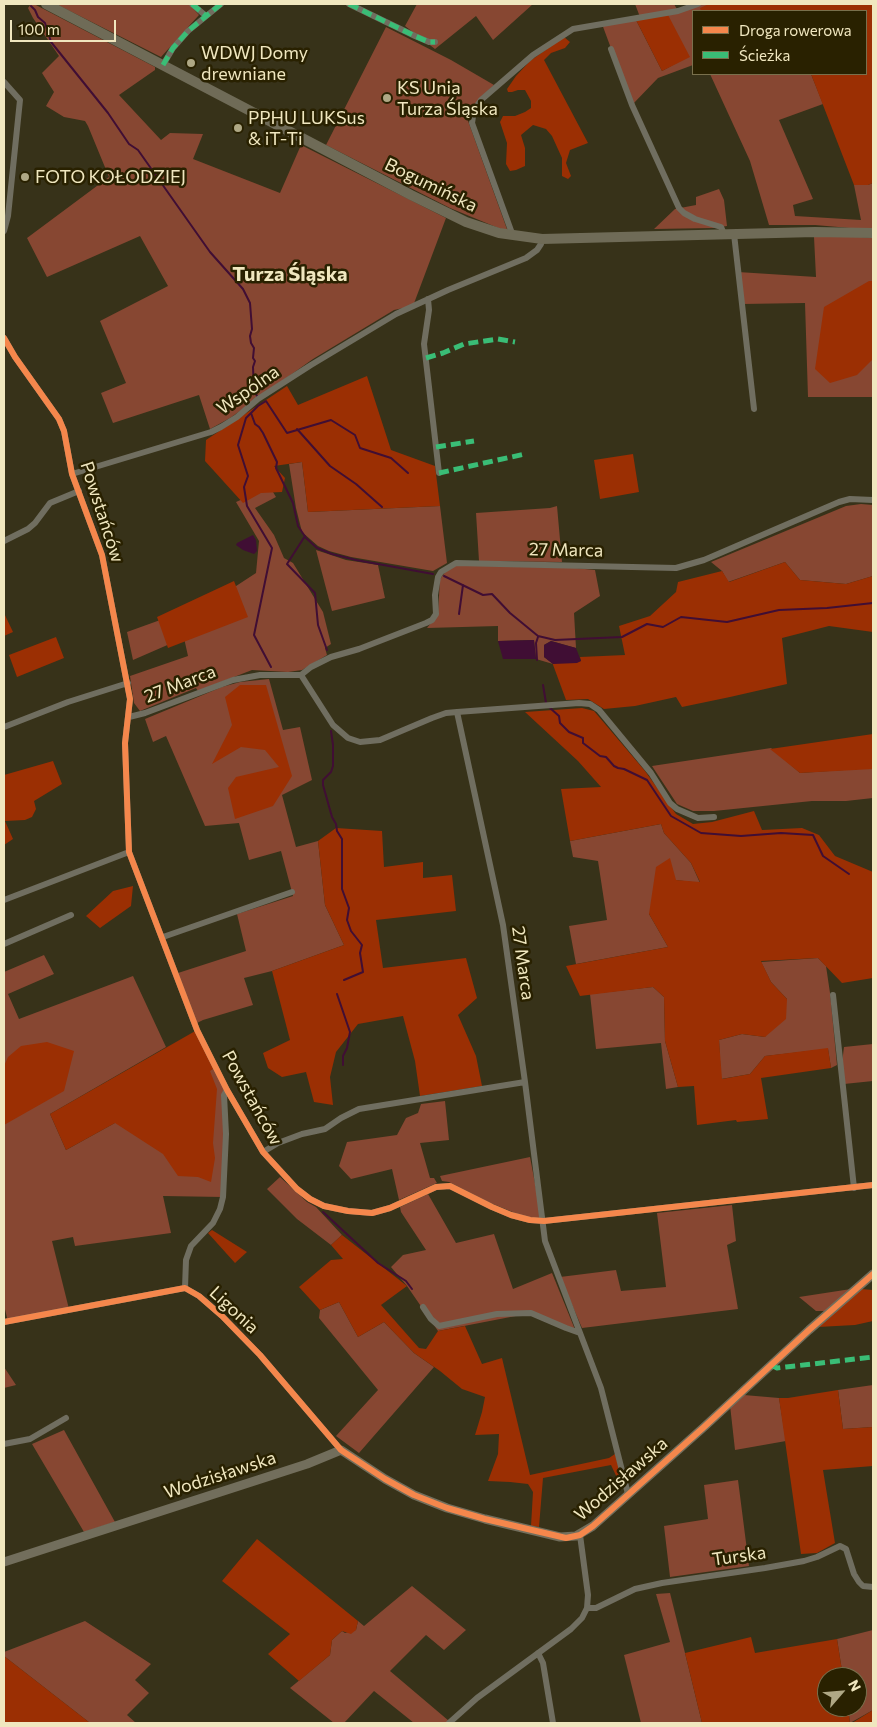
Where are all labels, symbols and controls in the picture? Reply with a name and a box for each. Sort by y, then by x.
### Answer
scale bar [12,10,119,42]
legend [692,10,867,75]
text: 100 m [18,20,60,38]
text: Droga rowerowa [739,21,852,39]
place label: WDWJ Domy drewniane [201,42,308,84]
text: Ścieżka [739,46,790,64]
marker: WDWJ Domy drewniane [185,57,197,69]
place label: KS Unia Turza Śląska [397,77,498,120]
marker: KS Unia Turza Śląska [381,92,393,104]
place label: PPHU LUKSus & iT-Ti [248,107,365,150]
marker: PPHU LUKSus & iT-Ti [232,122,244,134]
street label: Bogumińska [381,153,481,217]
place label: FOTO KOŁODZIEJ [35,166,186,188]
marker: FOTO KOŁODZIEJ [19,171,31,183]
district label: Turza Śląska [232,262,348,286]
street label: Wspólna [213,361,283,419]
street label: Powstańców [76,459,128,565]
street label: 27 Marca [529,539,603,561]
street label: 27 Marca [141,661,219,707]
street label: 27 Marca [507,925,539,1001]
street label: Powstańców [217,1047,287,1149]
street label: Ligonia [205,1282,263,1338]
street label: Wodzisławska [570,1433,672,1525]
street label: Wodzisławska [161,1447,279,1503]
street label: Turska [711,1542,767,1570]
north arrow [817,1667,867,1717]
text: N [845,1677,865,1694]

